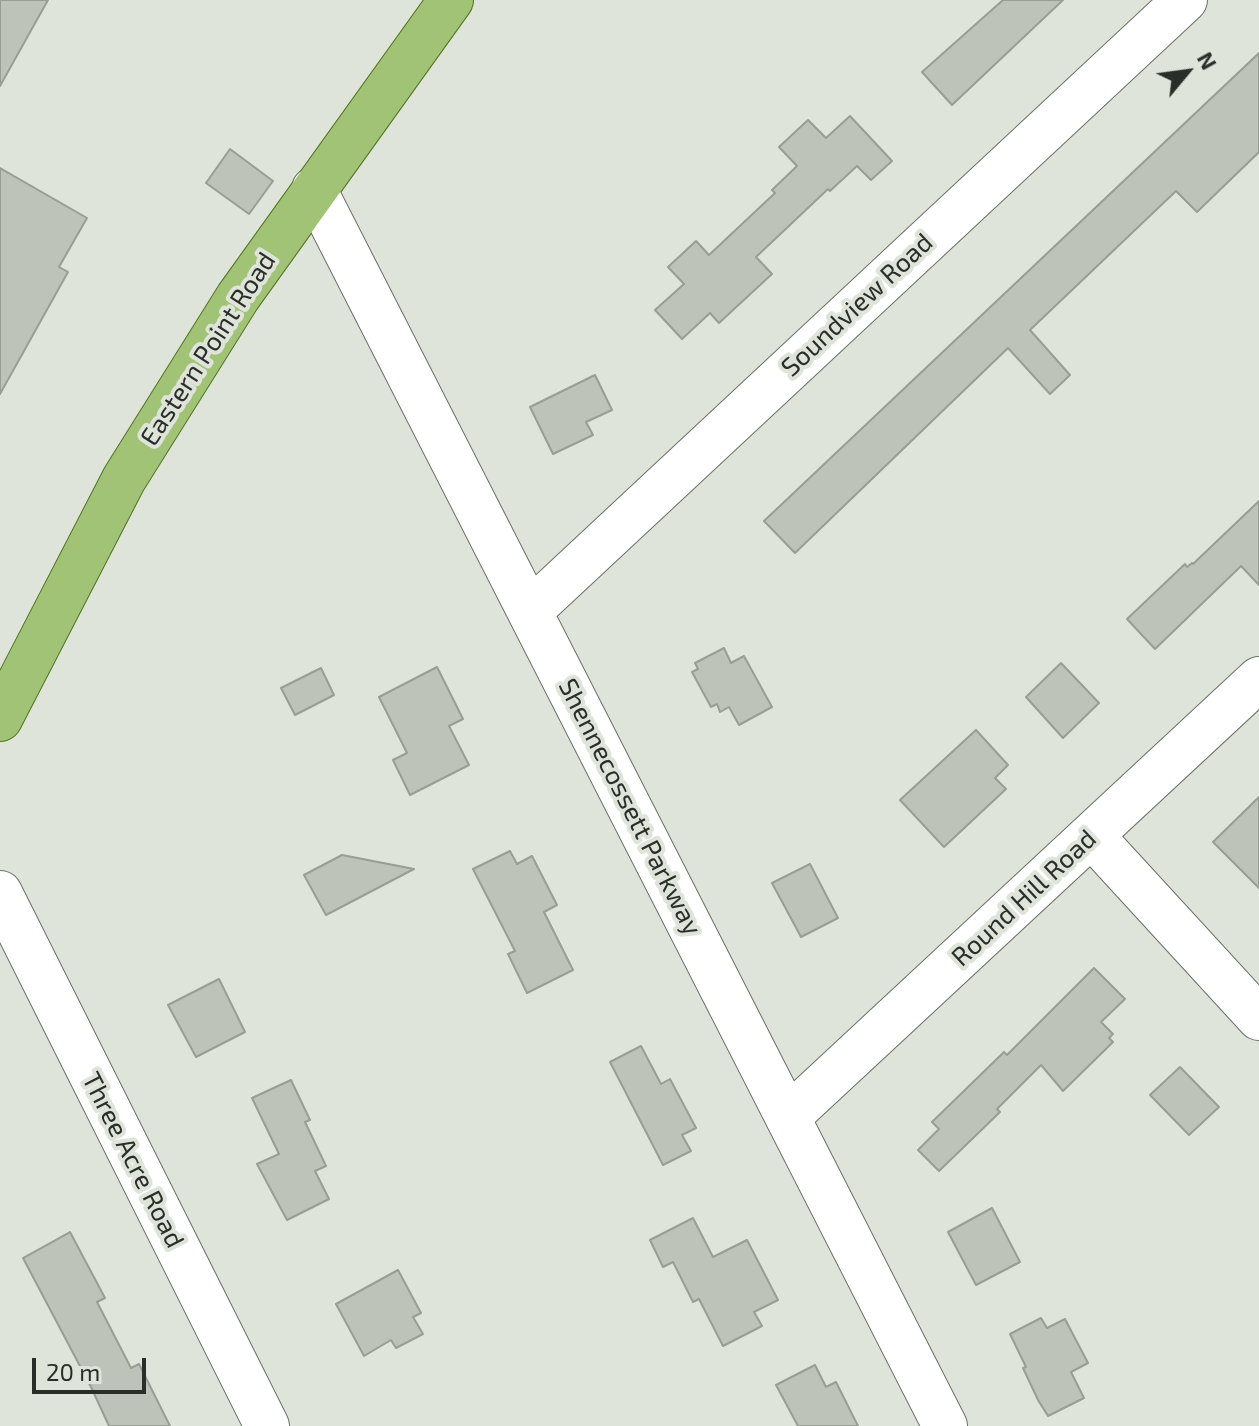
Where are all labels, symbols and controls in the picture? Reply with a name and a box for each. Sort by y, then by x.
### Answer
north arrow [1147,32,1227,112]
text: N [1193,47,1223,74]
street label: Soundview Road [775,227,939,383]
street label: Eastern Point Road [134,246,282,452]
street label: Shennecossett Parkway [552,674,708,940]
street label: Round Hill Road [945,823,1103,973]
street label: Three Acre Road [75,1067,191,1253]
scale bar [36,1342,150,1392]
text: 20 m [46,1357,100,1386]

